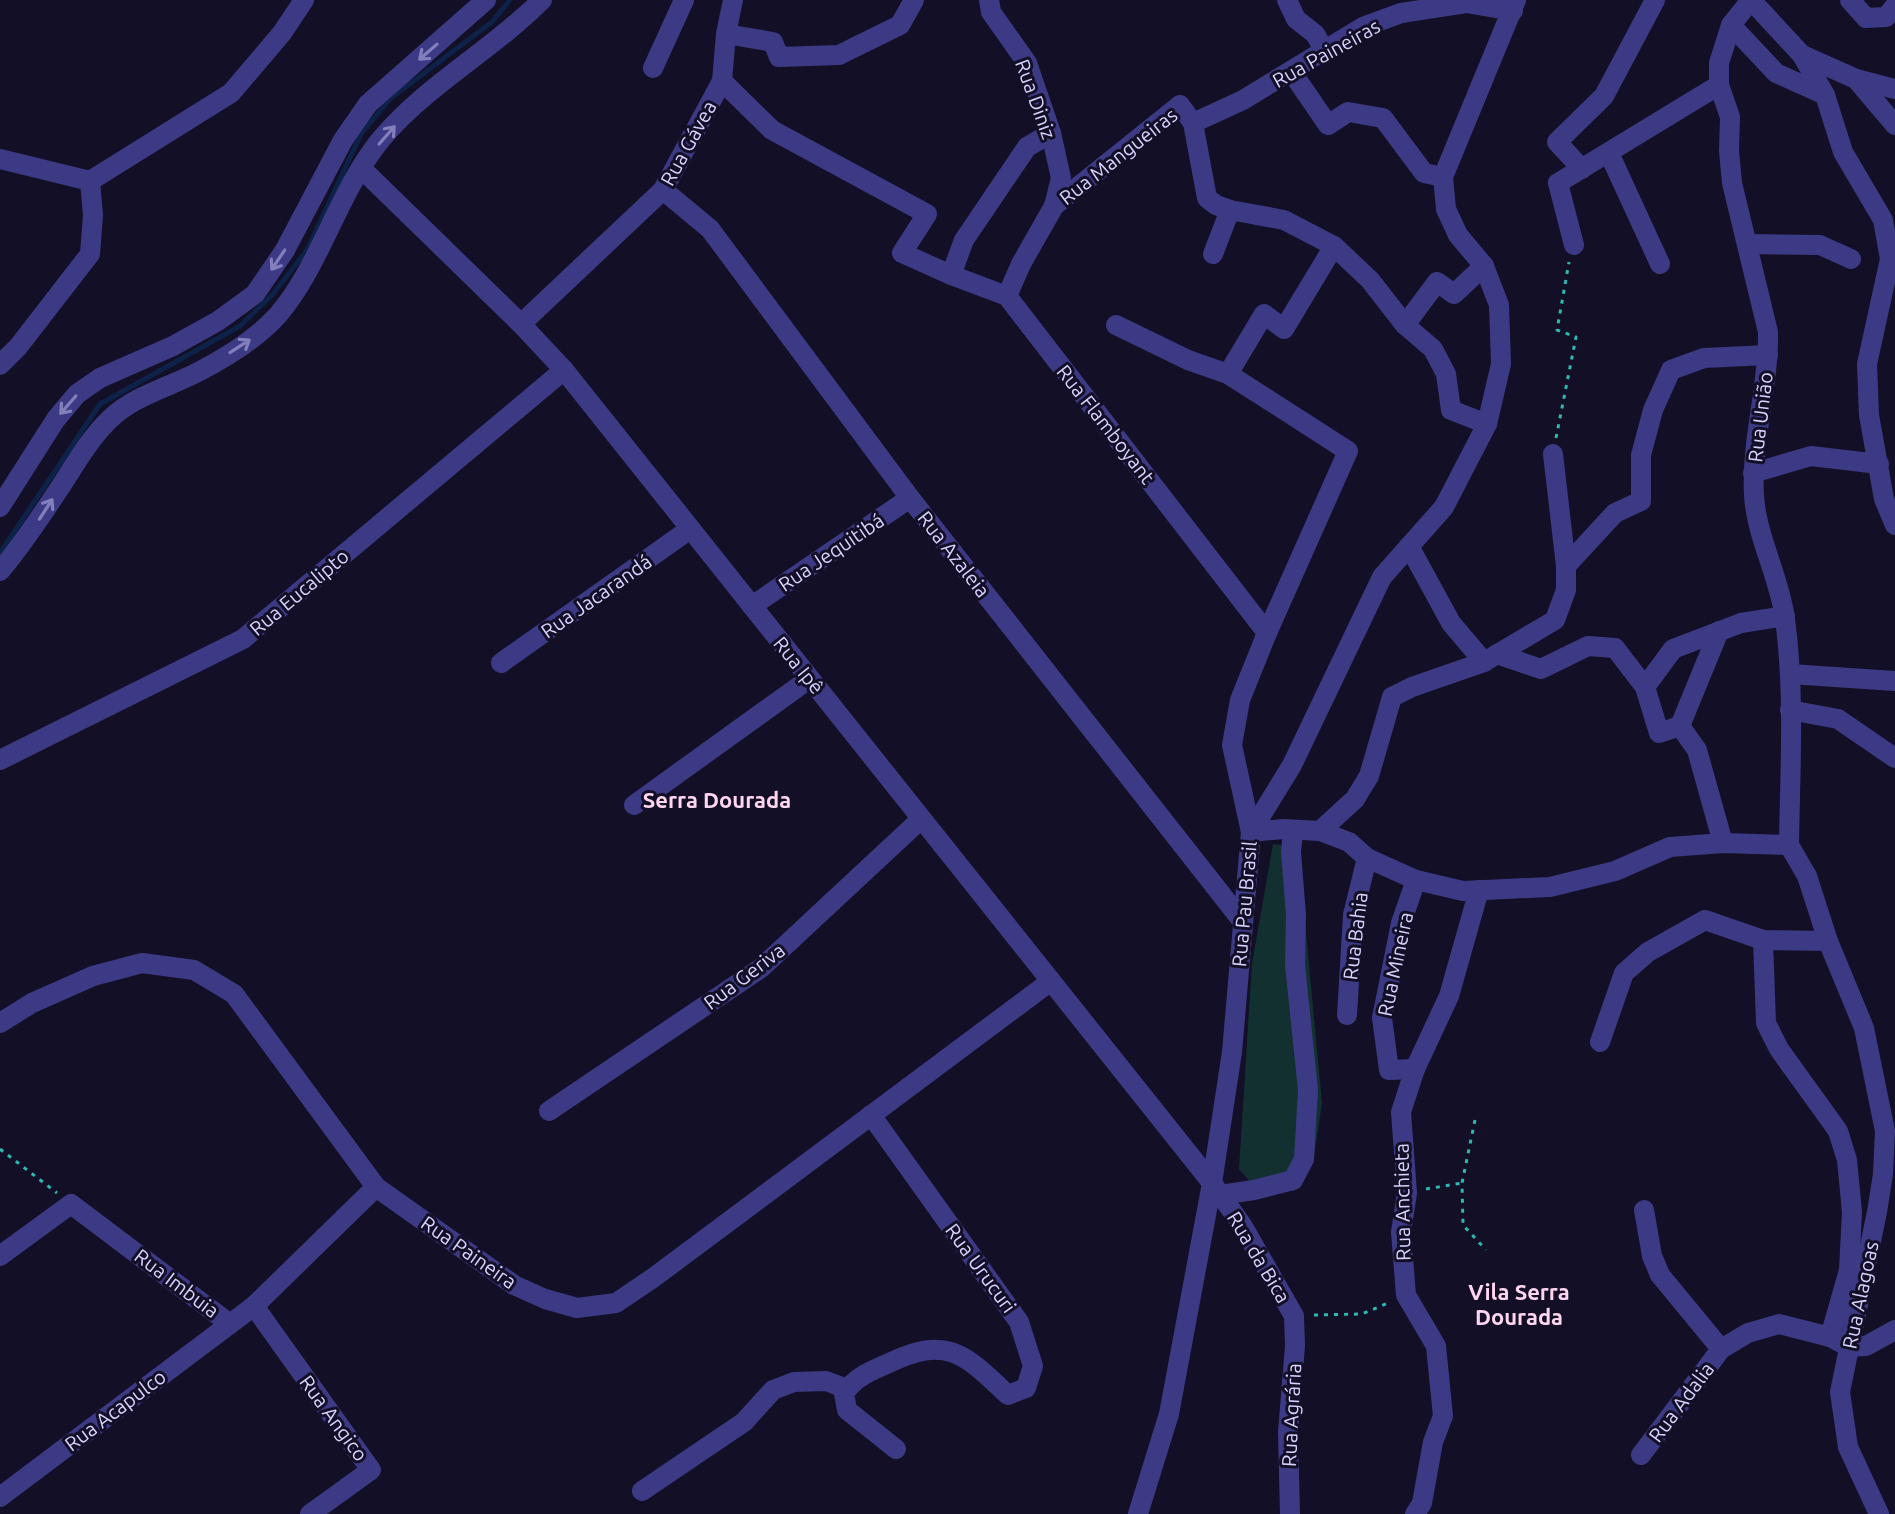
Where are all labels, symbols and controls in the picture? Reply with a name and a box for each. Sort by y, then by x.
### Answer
street label: Rua Paineiras [1268,14,1384,92]
one-way arrow [418,43,439,61]
street label: Rua Diniz [1011,56,1061,142]
street label: Rua Gávea [655,97,721,189]
street label: Rua Mangueiras [1055,103,1181,209]
one-way arrow [377,125,395,145]
one-way arrow [270,249,286,271]
one-way arrow [229,338,251,354]
street label: Rua Flamboyant [1052,360,1160,488]
street label: Rua União [1743,371,1777,463]
one-way arrow [59,395,77,415]
one-way arrow [38,498,55,520]
street label: Rua Azaleia [913,506,995,602]
street label: Rua Jequitibá [774,508,888,596]
street label: Rua Eucalipto [245,544,353,640]
street label: Rua Jacarandá [536,549,656,643]
street label: Rua Ipê [769,632,829,698]
district label: Serra Dourada [643,787,791,812]
street label: Rua Pau Brasil [1227,840,1261,968]
street label: Rua Bahia [1338,891,1372,981]
street label: Rua Mineira [1373,910,1417,1018]
street label: Rua Geriva [699,938,789,1014]
street label: Rua Anchieta [1389,1143,1415,1261]
street label: Rua da Bica [1223,1207,1295,1307]
street label: Rua Paineira [417,1211,521,1293]
street label: Rua Urucuri [941,1219,1021,1317]
street label: Rua Alagoas [1837,1239,1883,1351]
street label: Rua Imbuia [130,1244,224,1322]
district label: Vila Serra Dourada [1468,1279,1570,1329]
street label: Rua Adalia [1644,1358,1718,1446]
street label: Rua Agrária [1277,1363,1305,1467]
street label: Rua Acapulco [60,1365,170,1455]
street label: Rua Angico [295,1371,373,1465]

